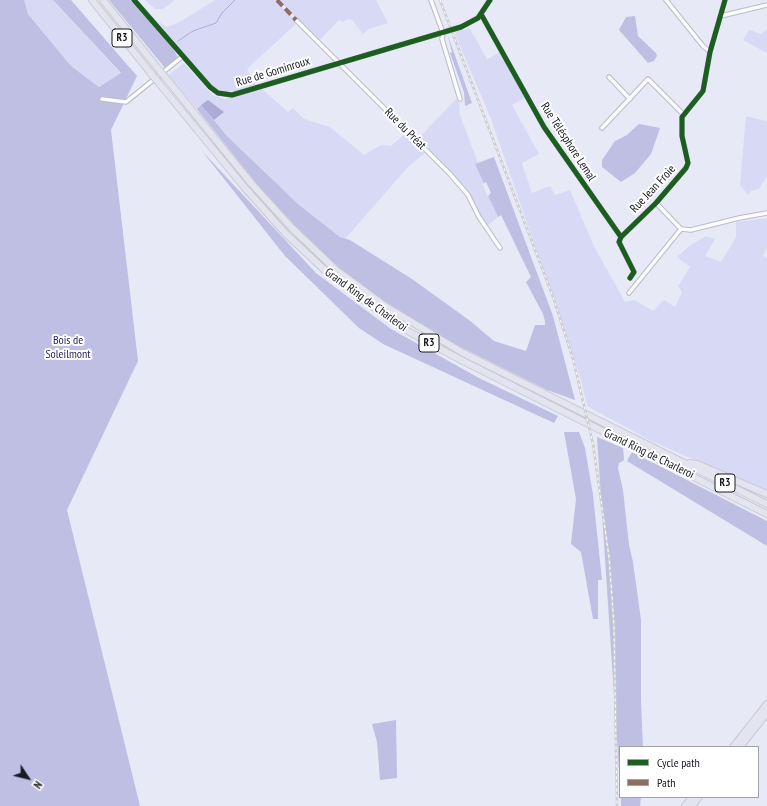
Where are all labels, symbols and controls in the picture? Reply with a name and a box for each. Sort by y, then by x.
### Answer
road number: R3 [112,29,132,47]
street label: Rue de Gominroux [234,54,312,90]
street label: Rue Télésphore Lemal [537,100,599,184]
street label: Rue du Préat [381,105,429,153]
street label: Rue Jean Froie [627,162,679,216]
street label: Grand Ring de Charleroi [322,265,410,335]
park label: Bois de Soleilmont [45,334,91,362]
road number: R3 [419,334,439,352]
street label: Grand Ring de Charleroi [601,426,697,482]
road number: R3 [715,474,735,492]
legend [619,746,759,798]
text: Cycle path [657,755,700,770]
north arrow [8,758,48,798]
text: Path [657,775,675,790]
text: N [30,778,45,791]

